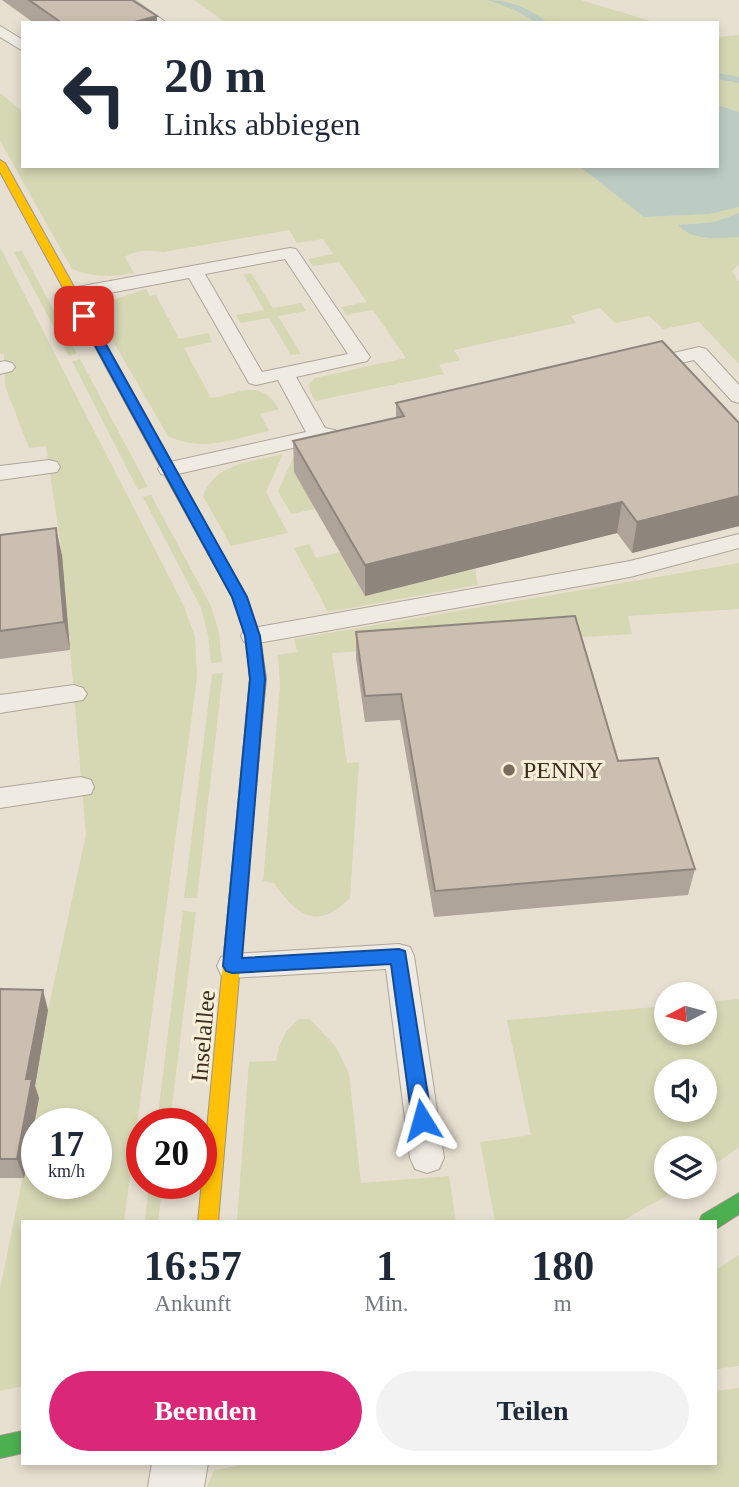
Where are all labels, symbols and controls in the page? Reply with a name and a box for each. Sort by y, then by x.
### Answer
text: 20 m [164,48,266,103]
icon: left [49,49,140,140]
text: Links abbiegen [164,106,360,142]
pin [54,286,114,346]
icon: arrive [65,297,103,335]
place label: PENNY [523,757,603,783]
marker: PENNY [501,762,517,778]
north arrow [654,982,718,1045]
map controls [654,982,717,1199]
street label: Inselallee [186,989,220,1083]
button: sound [654,1059,717,1122]
position arrow [385,1083,459,1157]
speed limit sign: 20 [126,1108,217,1199]
text: 17 [49,1125,84,1164]
button: layers [654,1136,717,1199]
text: km/h [48,1161,85,1181]
text: 16:57 [144,1243,242,1289]
text: 1 [376,1243,397,1289]
text: 180 [531,1243,594,1289]
text: Ankunft [154,1291,231,1316]
text: Min. [364,1291,409,1316]
text: m [554,1291,572,1316]
button: Beenden [49,1371,362,1451]
button: Teilen [376,1371,689,1451]

